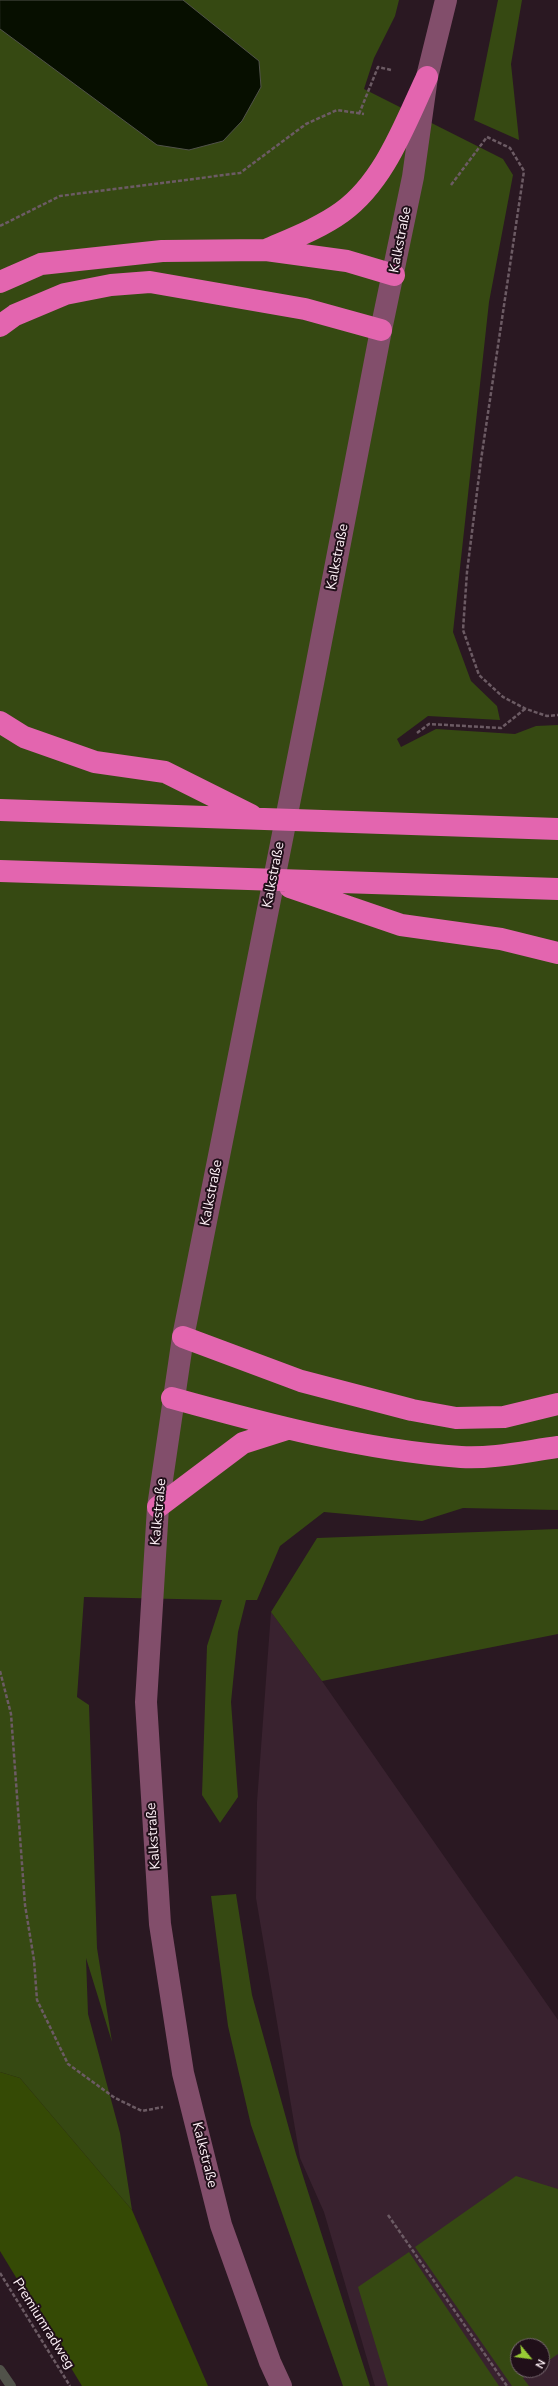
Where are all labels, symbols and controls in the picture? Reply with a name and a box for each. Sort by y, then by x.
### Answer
street label: Kalkstraße [386,205,416,275]
street label: Kalkstraße [323,522,353,592]
street label: Kalkstraße [259,840,289,910]
street label: Kalkstraße [197,1158,227,1228]
street label: Kalkstraße [148,1478,170,1546]
street label: Kalkstraße [143,1802,165,1870]
street label: Kalkstraße [188,2120,220,2190]
street label: Premiumradweg [8,2275,78,2373]
north arrow [510,2338,550,2378]
text: N [532,2356,549,2371]

